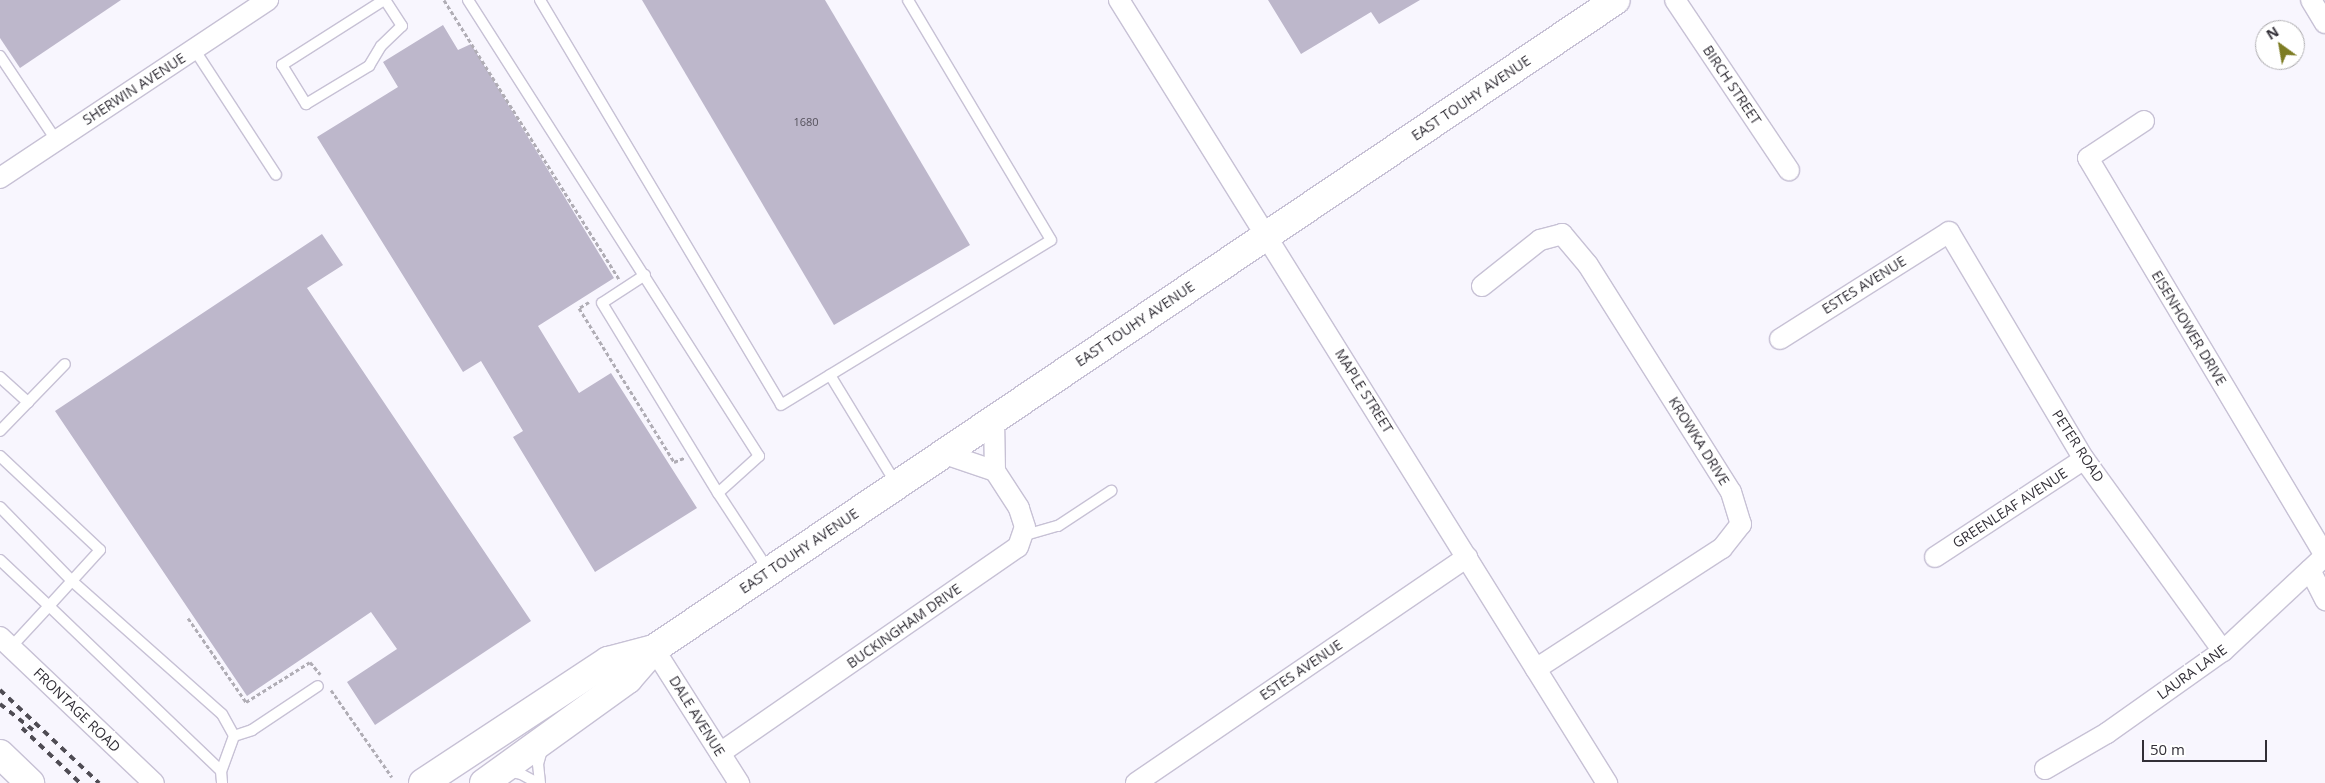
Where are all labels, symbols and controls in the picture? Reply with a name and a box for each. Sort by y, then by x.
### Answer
north arrow [2255,20,2305,70]
text: N [2262,22,2282,44]
street label: BIRCH STREET [1699,42,1765,128]
street label: SHERWIN AVENUE [80,50,188,128]
street label: EAST TOUHY AVENUE [1408,52,1534,144]
house number: 1680 [793,115,819,129]
street label: ESTES AVENUE [1819,253,1909,317]
street label: EISENHOWER DRIVE [2148,268,2230,388]
street label: EAST TOUHY AVENUE [1072,278,1198,370]
street label: MAPLE STREET [1331,346,1397,436]
street label: KROWKA DRIVE [1665,394,1733,488]
street label: PETER ROAD [2048,407,2108,485]
street label: GREENLEAF AVENUE [1950,465,2070,551]
street label: EAST TOUHY AVENUE [736,505,862,597]
street label: BUCKINGHAM DRIVE [844,580,964,672]
street label: ESTES AVENUE [1257,636,1345,704]
street label: LAURA LANE [2154,641,2230,703]
street label: FRONTAGE ROAD [30,664,124,756]
street label: DALE AVENUE [666,673,728,759]
scale bar [2145,730,2270,762]
text: 50 m [2150,739,2185,759]

